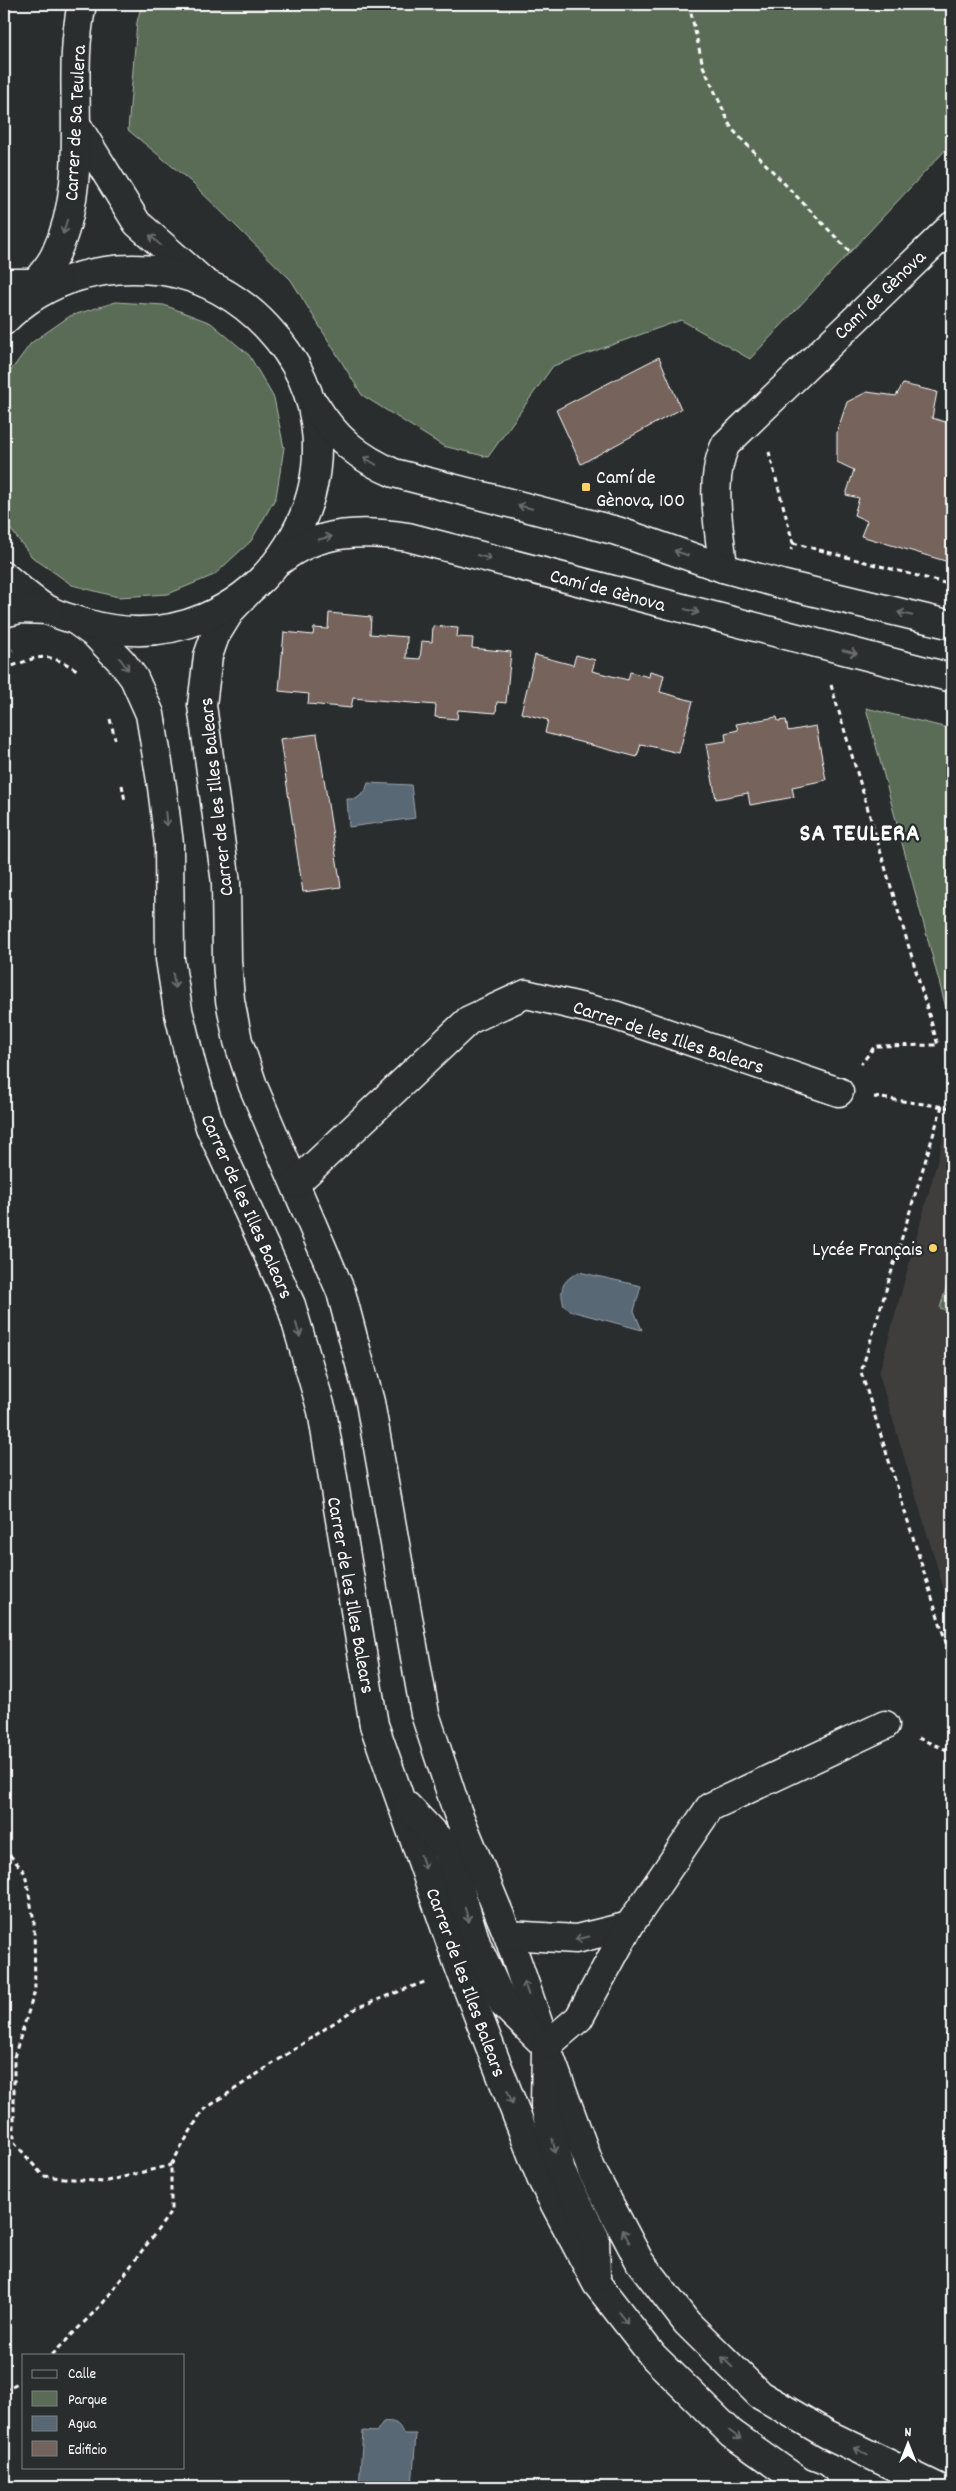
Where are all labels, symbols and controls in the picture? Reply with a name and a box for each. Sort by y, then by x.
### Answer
street label: Carrer de Sa Teulera [59,44,95,202]
one-way arrow [60,219,69,235]
one-way arrow [149,234,162,246]
street label: Camí de Gènova [829,244,934,347]
one-way arrow [362,456,377,466]
place label: Camí de Gènova, 100 [596,465,685,516]
marker: Camí de Gènova, 100 [580,481,592,493]
one-way arrow [517,502,533,512]
one-way arrow [317,532,333,542]
one-way arrow [673,548,689,557]
one-way arrow [476,553,492,562]
street label: Camí de Gènova [546,563,669,621]
one-way arrow [684,607,700,616]
one-way arrow [897,609,913,618]
one-way arrow [841,647,857,657]
one-way arrow [119,657,129,671]
street label: Carrer de les Illes Balears [194,696,242,897]
one-way arrow [161,810,171,826]
district label: SA TEULERA [799,817,921,853]
one-way arrow [169,972,179,988]
street label: Carrer de les Illes Balears [569,995,767,1083]
street label: Carrer de les Illes Balears [192,1110,299,1304]
place label: Lycée Français [812,1237,923,1265]
marker: Lycée Français [927,1242,939,1254]
one-way arrow [294,1321,304,1337]
street label: Carrer de les Illes Balears [318,1495,380,1696]
one-way arrow [419,1854,428,1870]
street label: Carrer de les Illes Balears [417,1885,511,2081]
one-way arrow [463,1906,473,1922]
one-way arrow [574,1933,590,1943]
one-way arrow [521,1981,530,1996]
one-way arrow [505,2089,515,2104]
one-way arrow [550,2137,560,2153]
one-way arrow [621,2228,631,2243]
one-way arrow [618,2311,628,2325]
legend [22,2354,185,2468]
one-way arrow [721,2356,733,2368]
text: Calle [68,2364,97,2386]
text: Parque [68,2390,108,2412]
text: Agua [68,2414,97,2436]
north arrow [884,2418,934,2468]
text: N [905,2423,912,2443]
one-way arrow [728,2430,741,2441]
text: Edificio [68,2440,107,2462]
one-way arrow [854,2446,869,2456]

